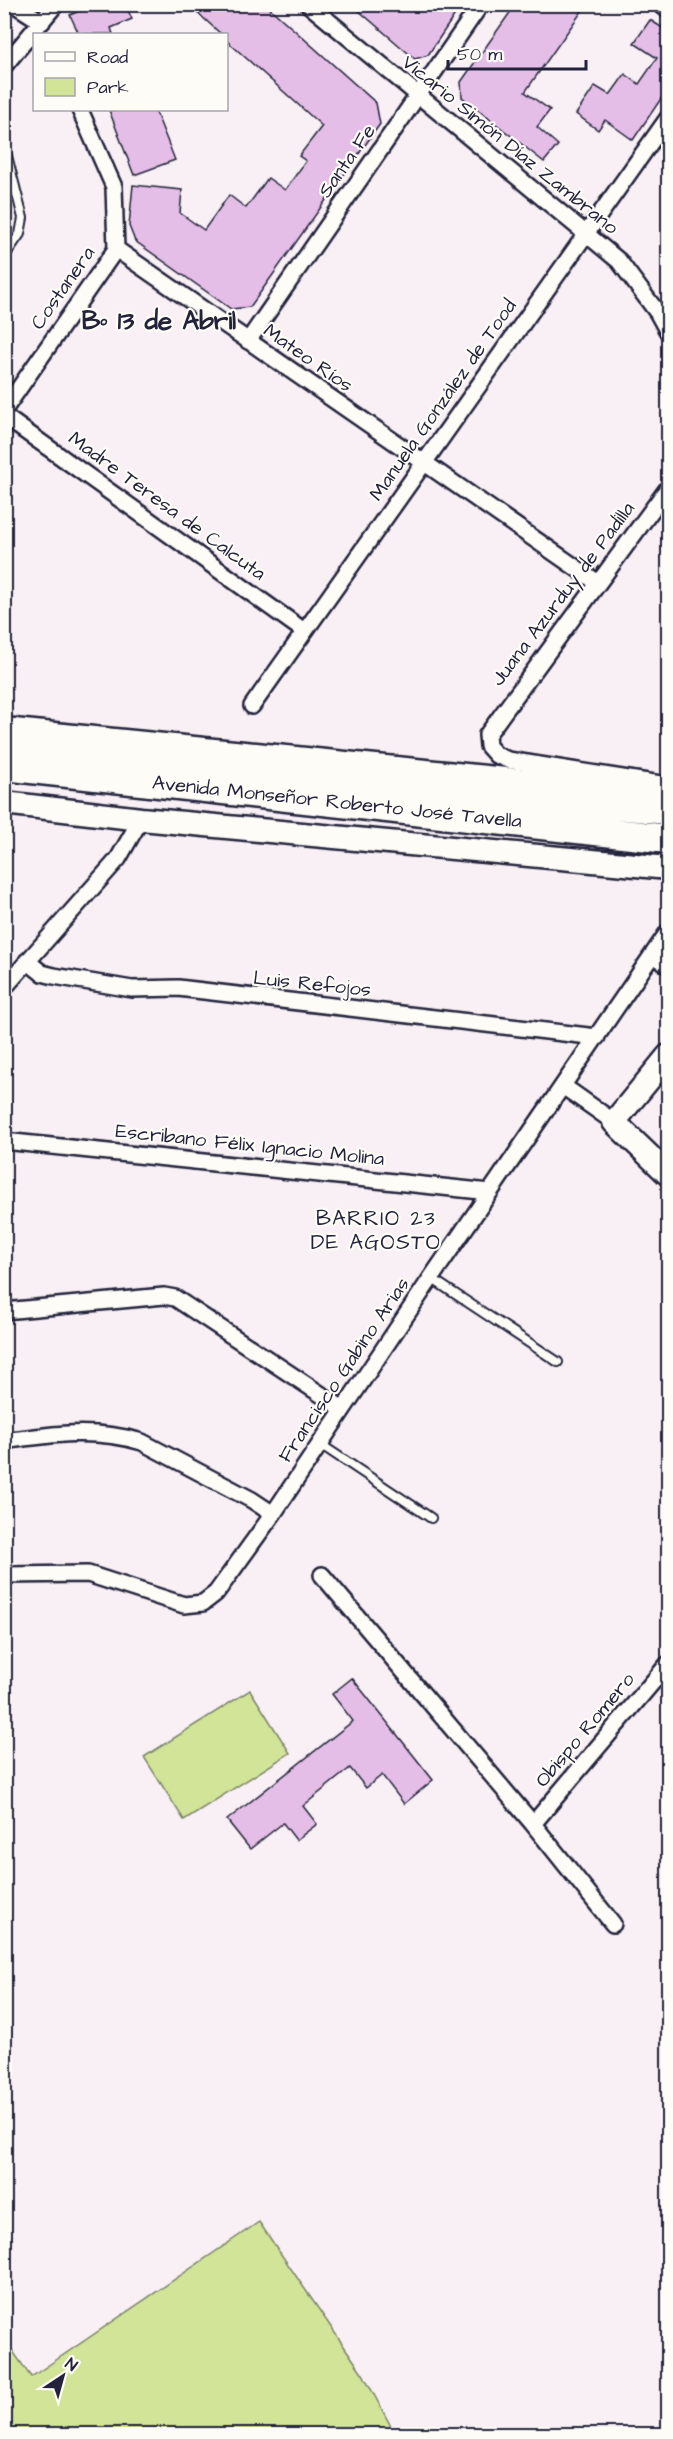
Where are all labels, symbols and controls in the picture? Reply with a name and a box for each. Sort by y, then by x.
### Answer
legend [33,33,228,111]
scale bar [448,33,586,71]
text: 50 m [457,42,502,67]
text: Road [87,45,128,70]
street label: Vicario Simón Díaz Zambrano [396,49,624,241]
text: Park [87,75,129,100]
street label: Santa Fe [311,118,383,203]
street label: Costanera [24,241,102,335]
street label: Manuela González de Tood [363,294,523,506]
district label: Bº 13 de Abril [82,303,236,339]
street label: Mateo Ríos [258,317,358,399]
street label: Madre Teresa de Calcuta [63,425,271,587]
street label: Juana Azurduy de Padilla [484,496,642,693]
street label: Avenida Monseñor Roberto José Tavella [151,769,523,835]
street label: Luis Refojos [252,964,372,1004]
street label: Escribano Félix Ignacio Molina [114,1117,386,1174]
district label: BARRIO 23 DE AGOSTO [311,1204,441,1257]
street label: Francisco Gabino Arias [272,1272,416,1468]
street label: Obispo Romero [529,1667,641,1793]
north arrow [33,2346,93,2406]
text: N [61,2353,82,2377]

